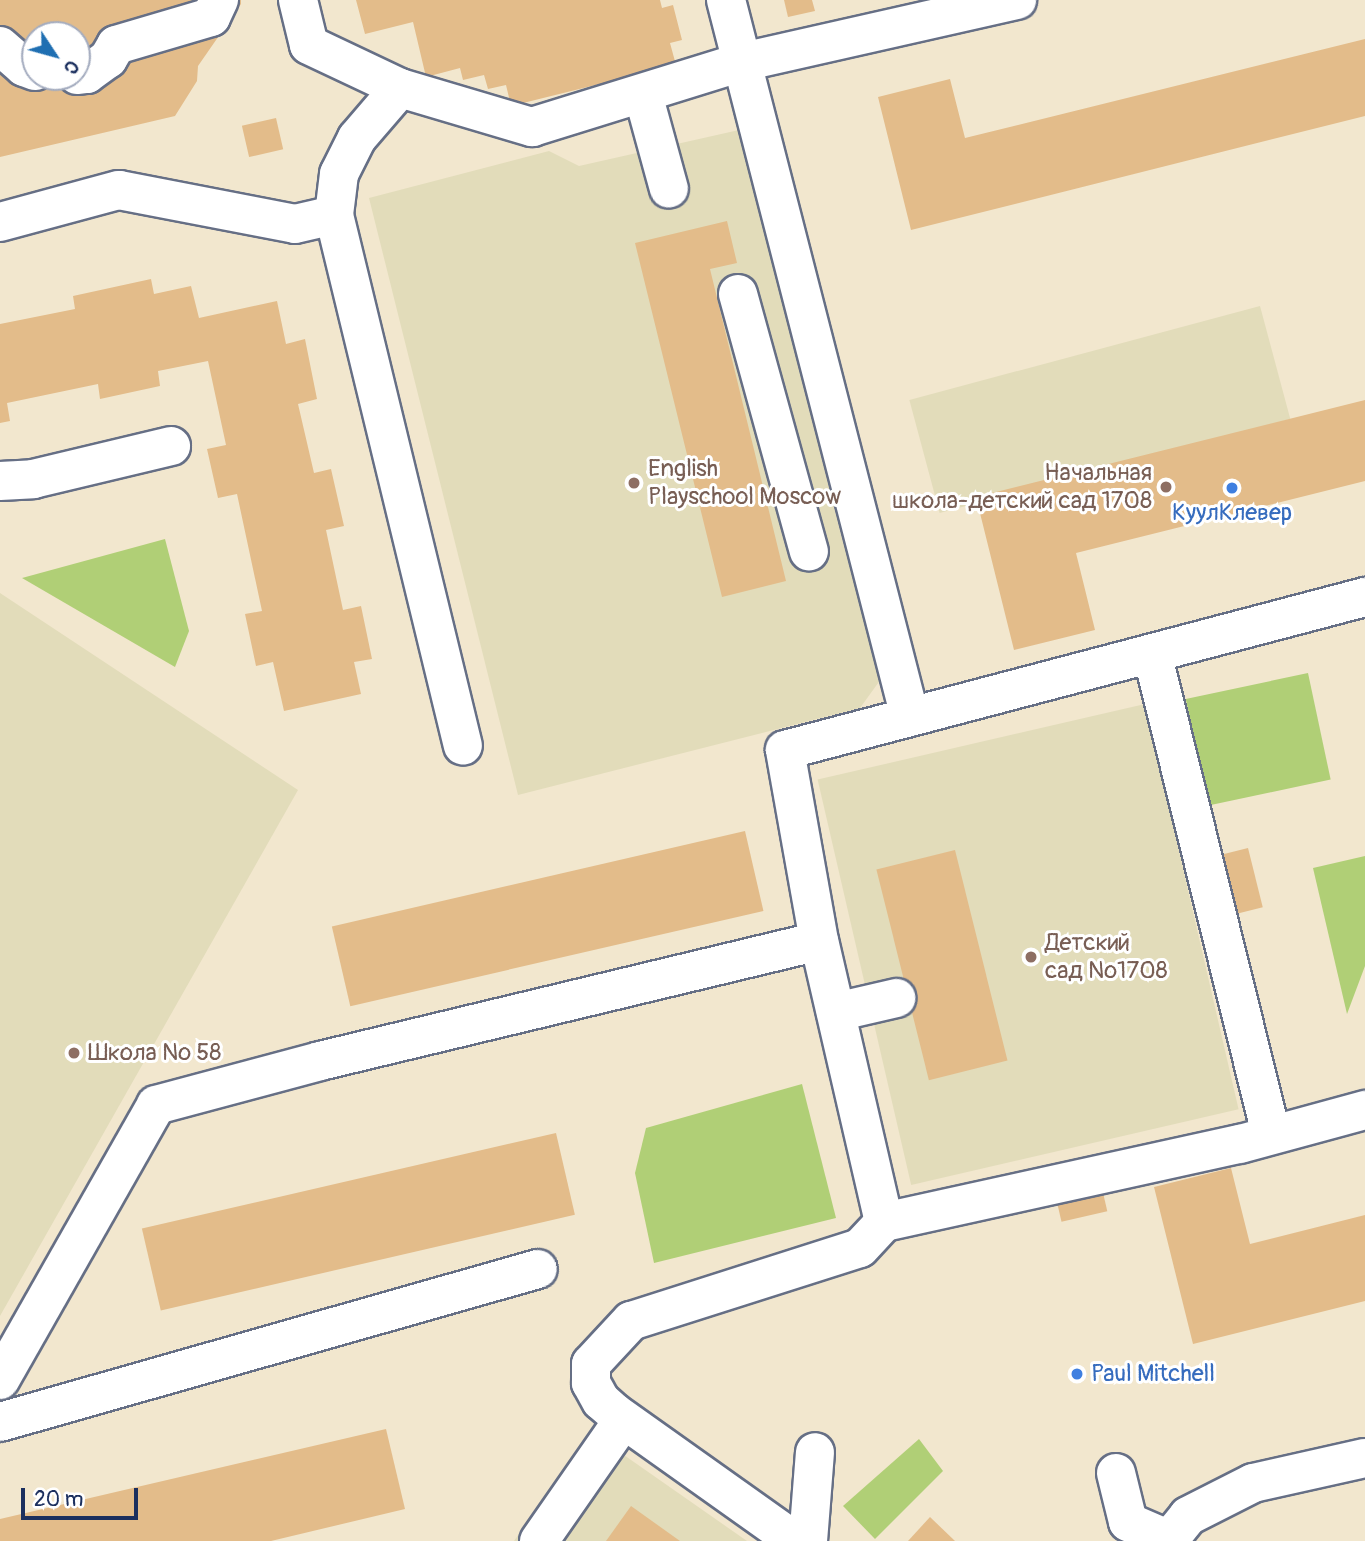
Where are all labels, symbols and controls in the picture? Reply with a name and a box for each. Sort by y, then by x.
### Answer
north arrow [21,21,91,91]
text: С [58,55,85,79]
place label: English Playschool Moscow [648,455,841,511]
place label: Начальная школа-детский сад 1708 [892,459,1152,515]
marker: English Playschool Moscow [626,475,642,491]
marker: Начальная школа-детский сад 1708 [1158,479,1174,495]
marker: КуулКлевер [1224,480,1240,496]
place label: КуулКлевер [1172,499,1292,527]
place label: Детский сад №1708 [1045,929,1168,985]
marker: Детский сад №1708 [1023,949,1039,965]
place label: Школа № 58 [88,1039,221,1067]
marker: Школа № 58 [66,1045,82,1061]
place label: Paul Mitchell [1091,1360,1215,1388]
marker: Paul Mitchell [1069,1366,1085,1382]
scale bar [24,1474,142,1518]
text: 20 m [34,1486,83,1513]

